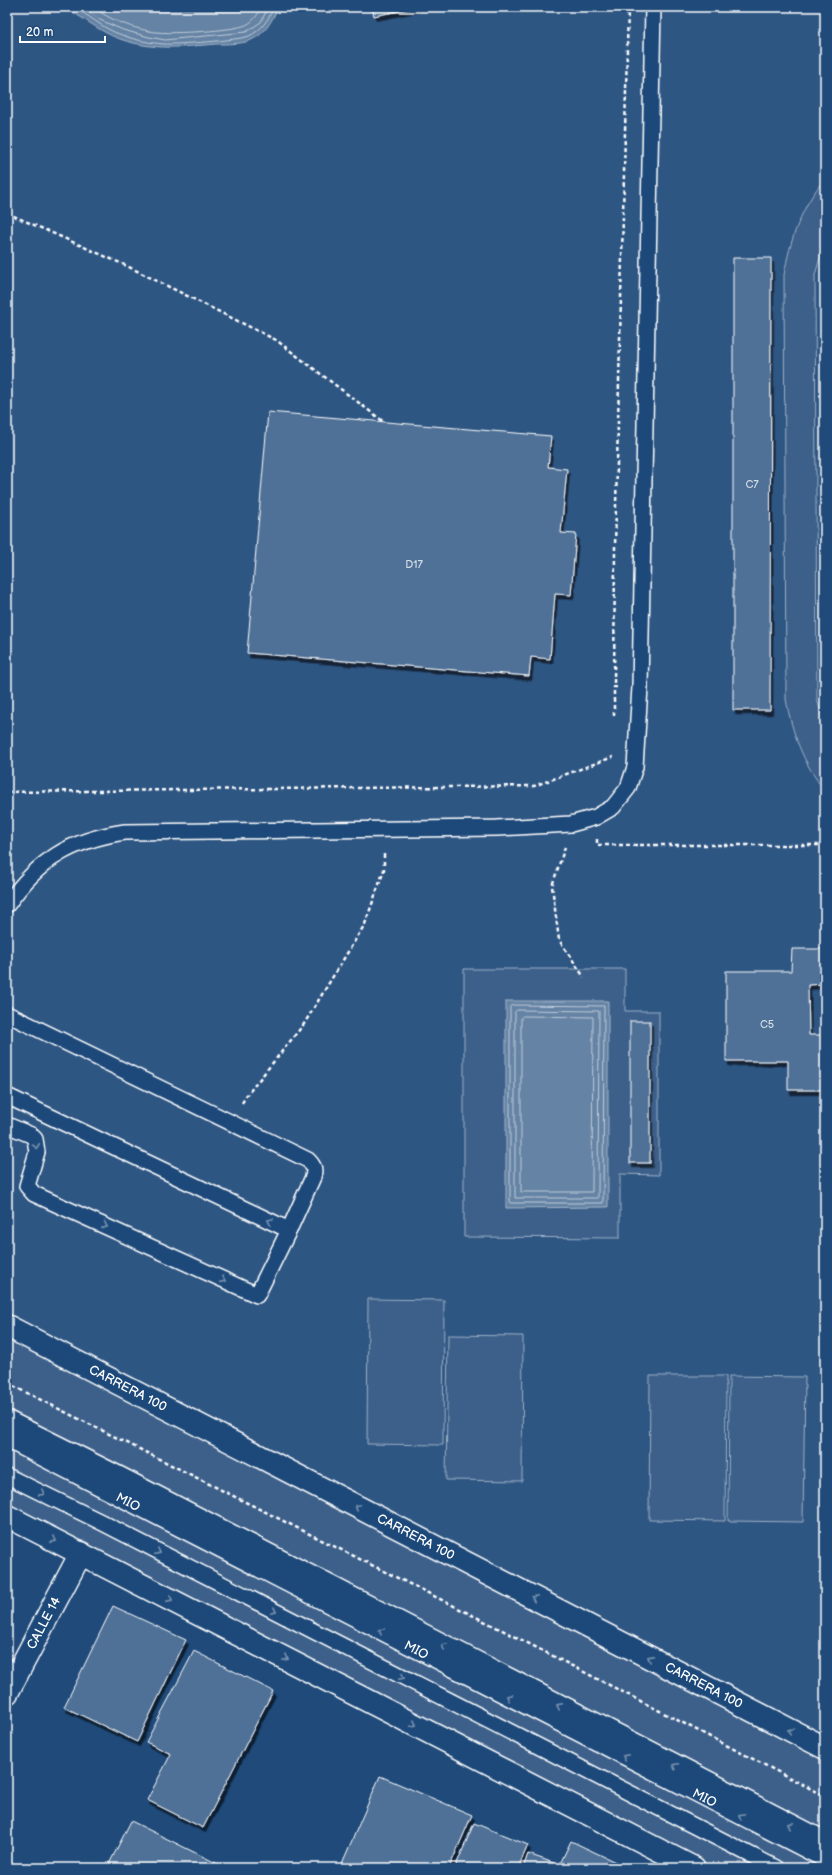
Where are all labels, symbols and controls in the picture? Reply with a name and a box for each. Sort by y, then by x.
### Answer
scale bar [20,18,105,44]
text: 20 m [26,25,53,40]
house number: C7 [745,478,759,491]
house number: D17 [405,558,423,571]
house number: C5 [760,1018,774,1031]
one-way arrow [31,1143,40,1149]
one-way arrow [267,1218,275,1226]
one-way arrow [101,1222,108,1230]
one-way arrow [219,1275,227,1283]
street label: CARRERA 100 [86,1362,170,1415]
one-way arrow [38,1488,45,1496]
street label: MIO [113,1489,143,1515]
one-way arrow [354,1504,361,1511]
street label: CARRERA 100 [374,1510,458,1564]
one-way arrow [50,1535,58,1543]
one-way arrow [154,1547,161,1554]
street label: CALLE 14 [23,1594,64,1652]
one-way arrow [166,1594,173,1602]
one-way arrow [531,1596,539,1603]
one-way arrow [270,1606,277,1614]
one-way arrow [378,1628,386,1636]
street label: MIO [401,1637,431,1663]
one-way arrow [441,1643,448,1651]
one-way arrow [282,1654,289,1661]
one-way arrow [647,1655,654,1663]
street label: CARRERA 100 [662,1659,746,1712]
one-way arrow [398,1672,405,1679]
one-way arrow [506,1694,514,1702]
one-way arrow [556,1703,564,1711]
one-way arrow [410,1719,417,1727]
one-way arrow [787,1728,795,1735]
one-way arrow [622,1754,629,1762]
one-way arrow [672,1763,679,1770]
street label: MIO [690,1785,719,1811]
one-way arrow [737,1814,745,1821]
one-way arrow [787,1823,795,1830]

